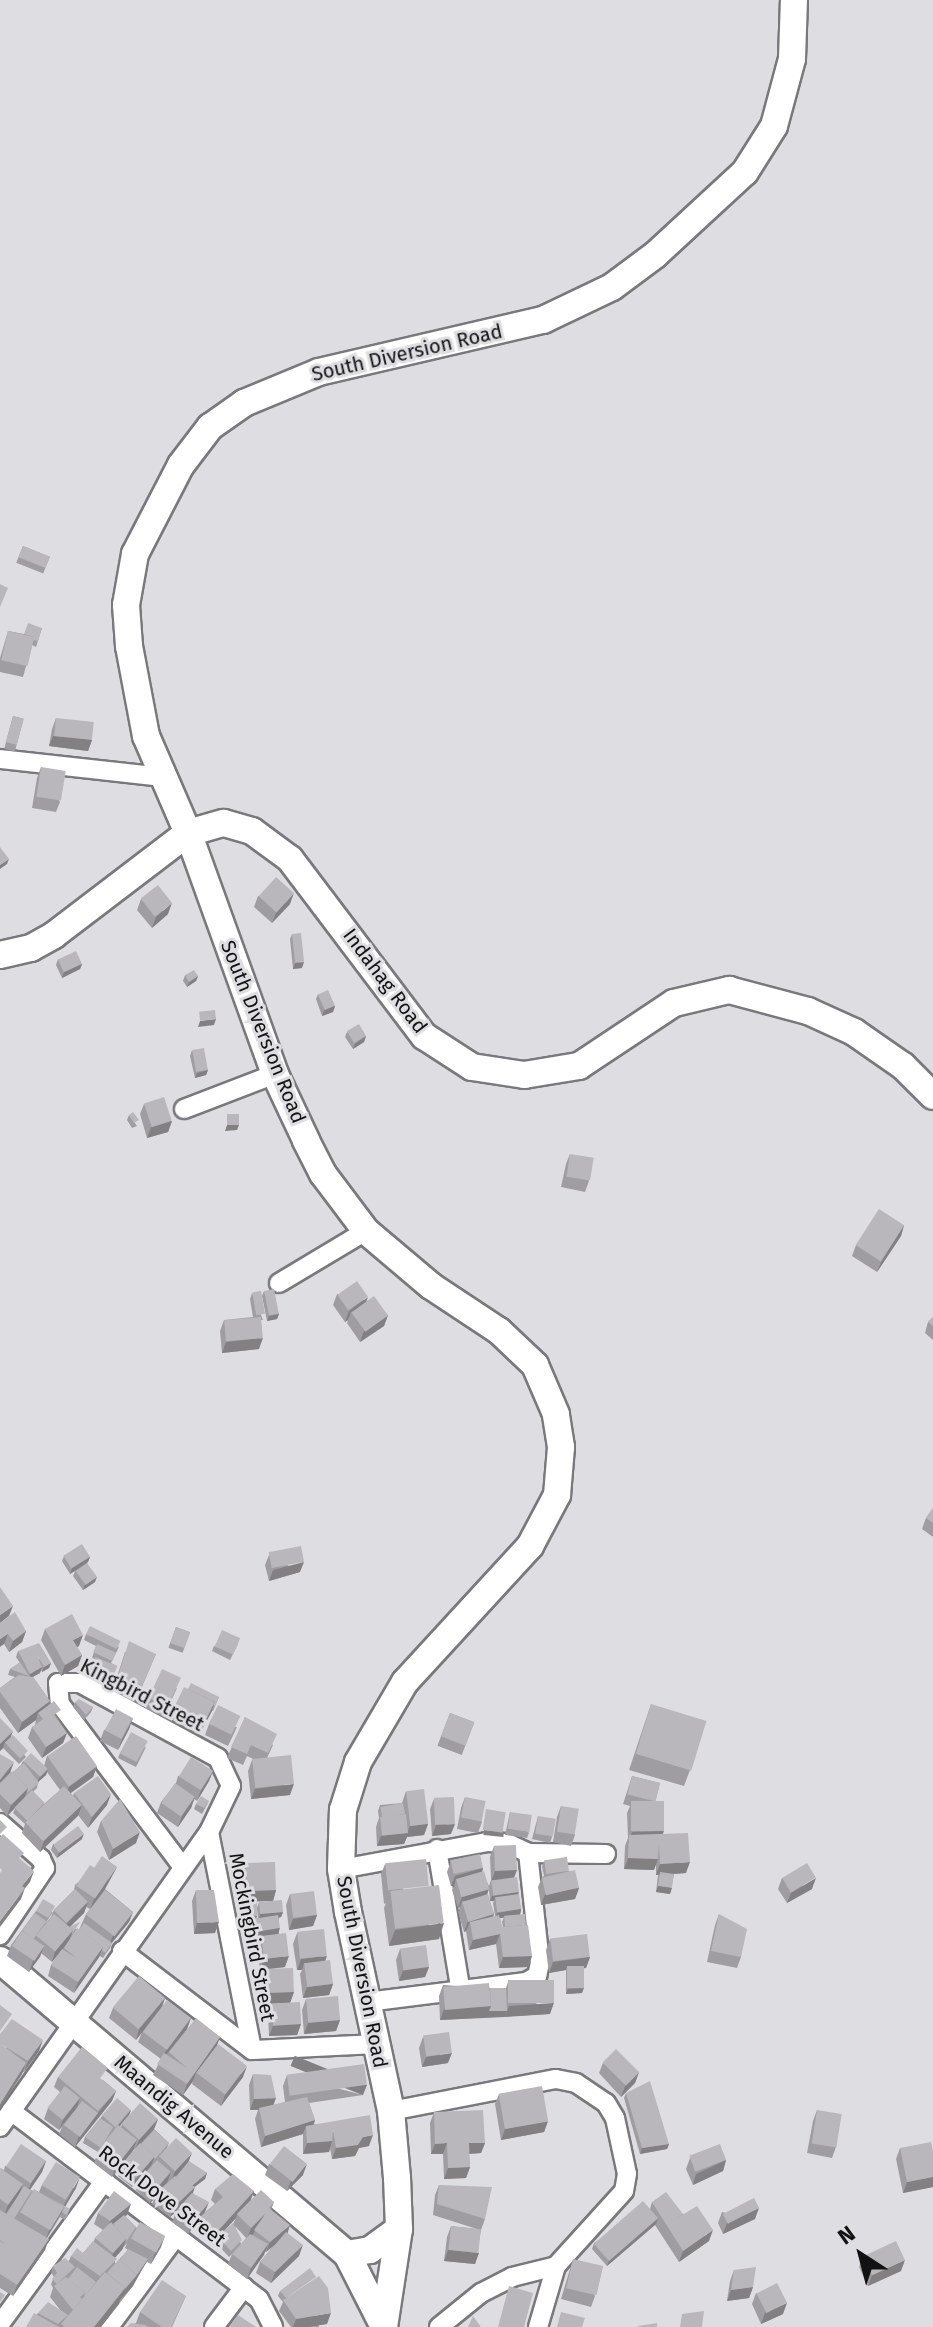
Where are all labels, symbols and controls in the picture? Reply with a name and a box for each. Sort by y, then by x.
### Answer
street label: South Diversion Road [309,319,505,387]
street label: Indahag Road [338,924,432,1038]
street label: South Diversion Road [215,937,311,1127]
street label: Kingbird Street [76,1654,208,1736]
street label: Mockingbird Street [224,1851,280,2023]
street label: South Diversion Road [332,1874,392,2070]
street label: Maandig Avenue [109,2050,239,2164]
street label: Rock Dove Street [94,2140,230,2252]
north arrow [821,2215,901,2295]
text: N [833,2220,860,2250]

